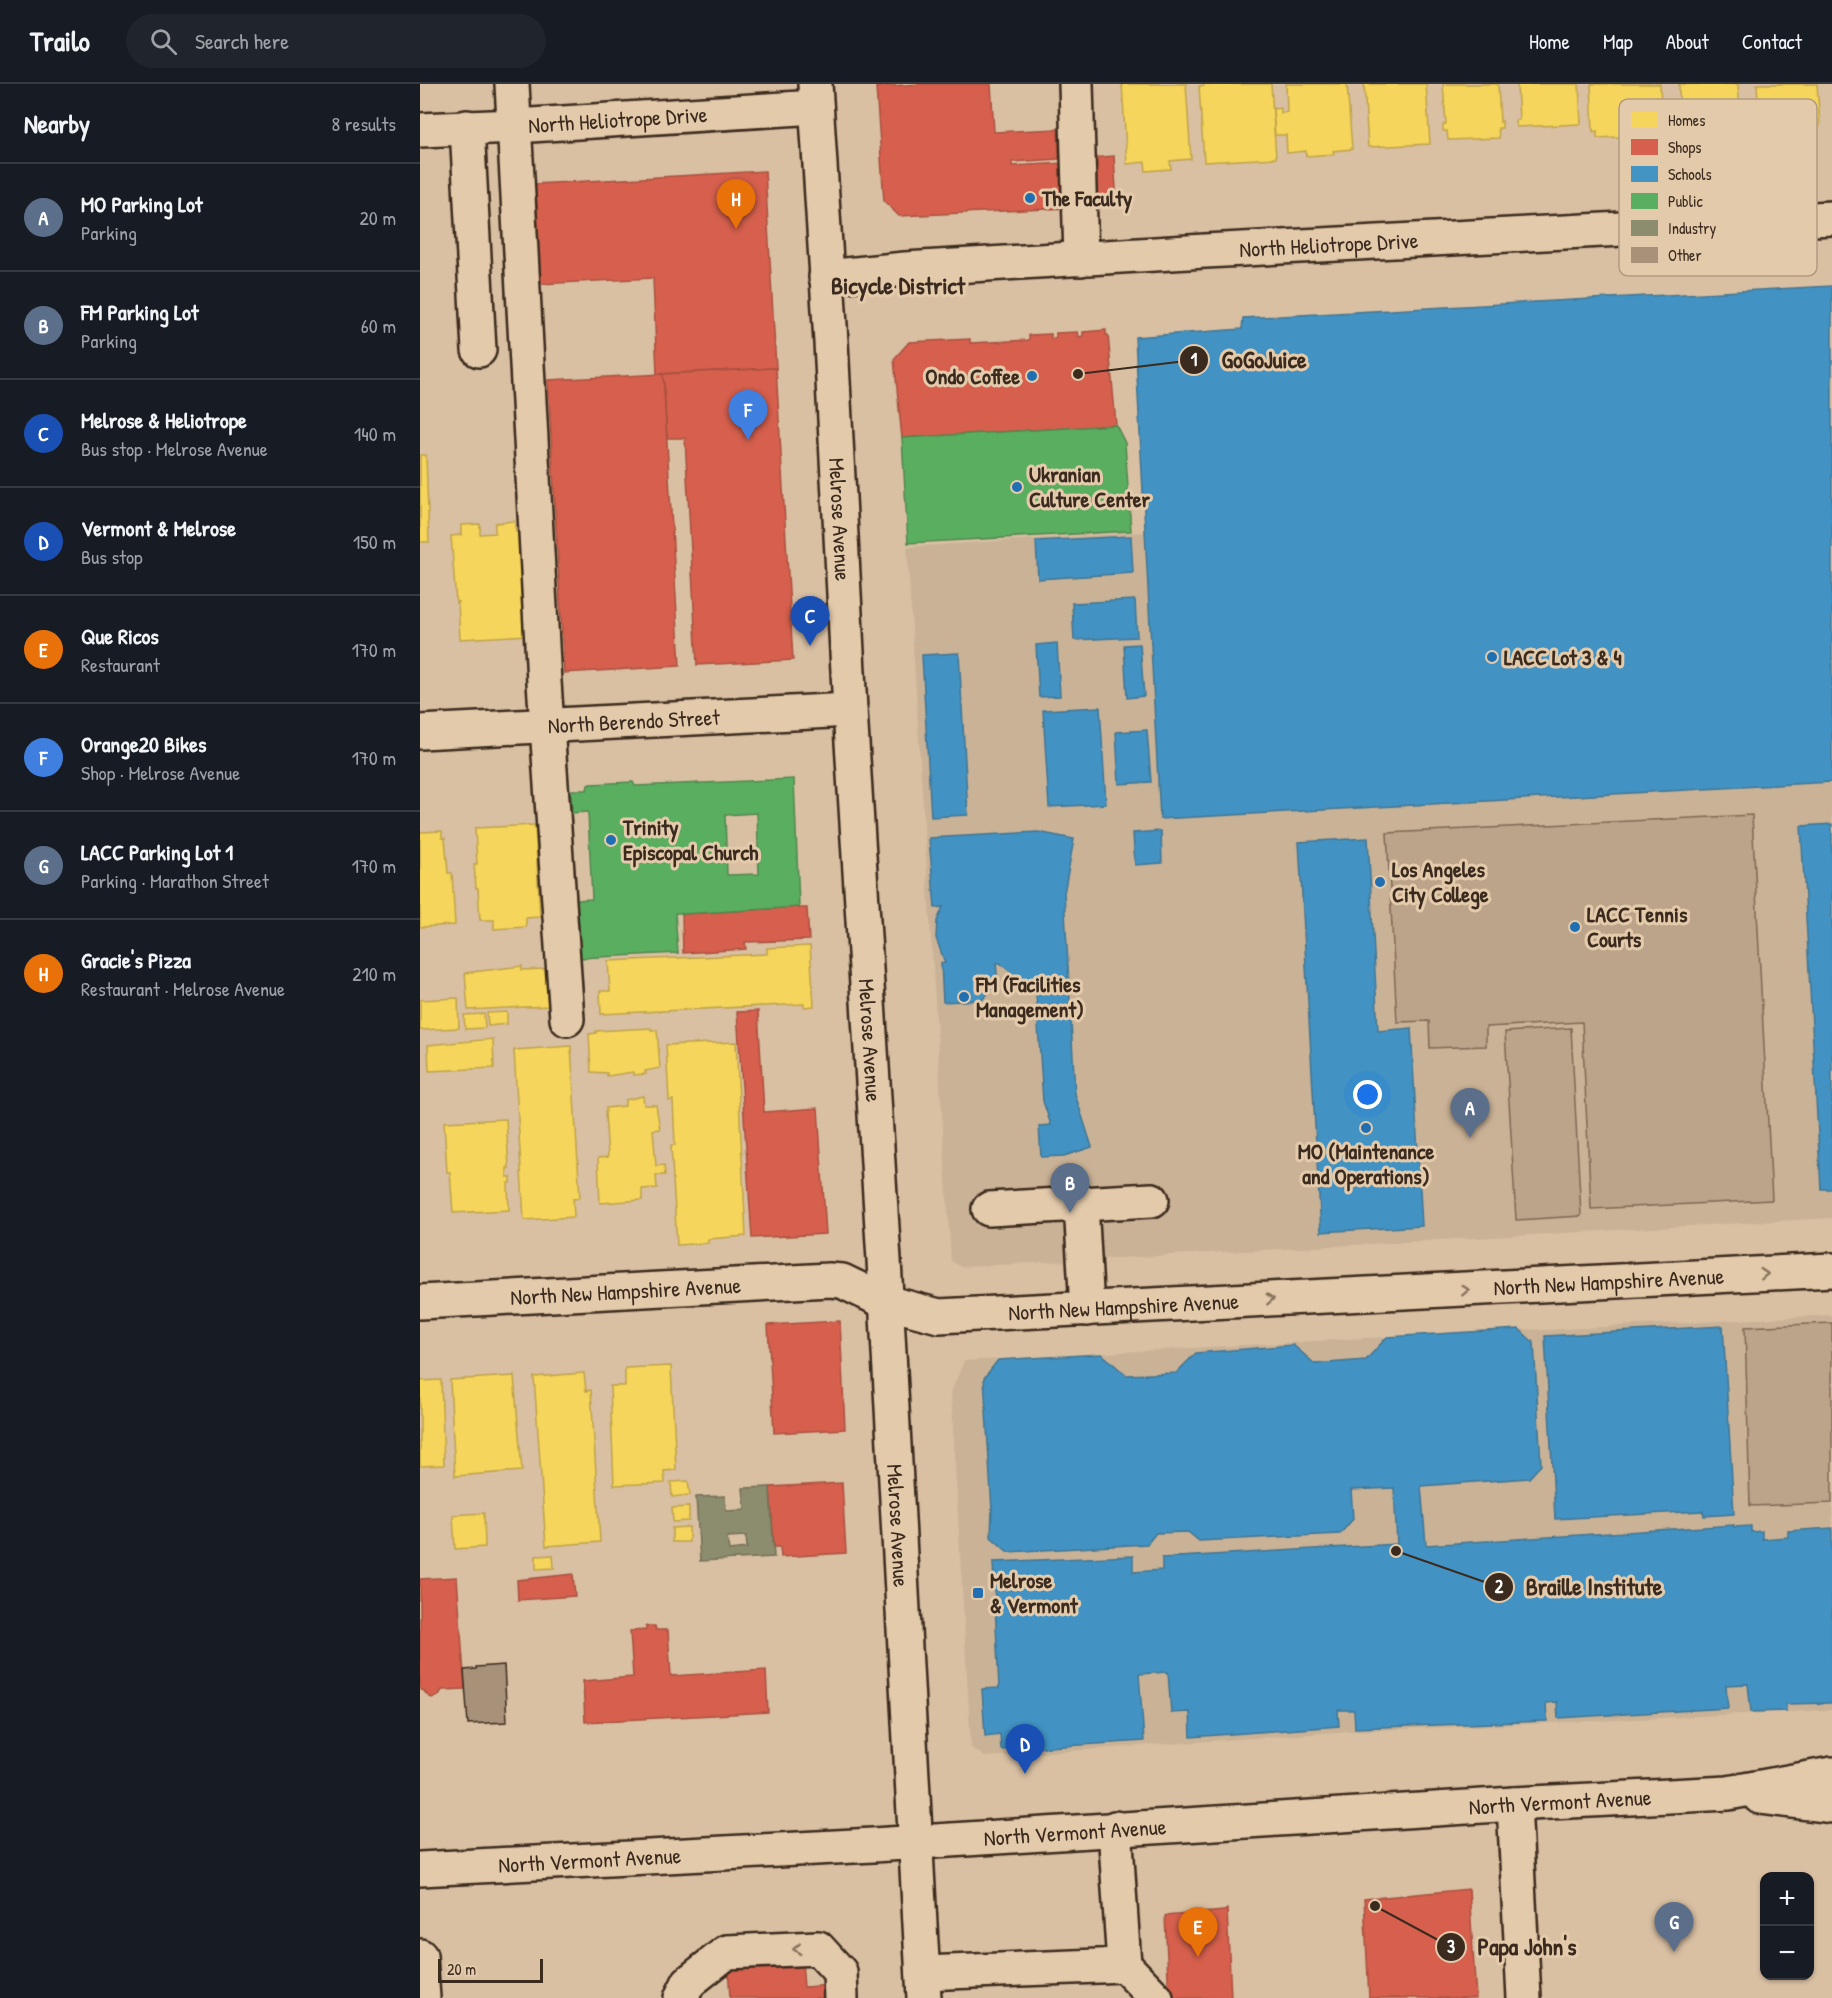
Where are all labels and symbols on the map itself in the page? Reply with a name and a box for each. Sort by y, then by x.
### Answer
street label: North Heliotrope Drive [527,99,708,140]
legend [1619,99,1817,276]
text: Homes [1668,109,1705,131]
text: Shops [1668,136,1702,158]
text: Schools [1668,163,1712,185]
pin: H [716,180,756,229]
place label: The Faculty [1041,183,1133,214]
text: Public [1668,190,1704,212]
marker: The Faculty [1023,191,1037,205]
text: Industry [1668,217,1716,239]
street label: North Heliotrope Drive [1239,225,1419,264]
text: Other [1668,244,1702,266]
district label: Bicycle District [831,269,966,302]
callout: GoGoJuice [1179,339,1319,381]
text: GoGoJuice [1221,343,1307,375]
text: 1 [1191,347,1198,372]
place label: Ondo Coffee [925,361,1020,391]
marker: Ondo Coffee [1025,369,1039,383]
pin: F [728,390,768,440]
street label: Melrose Avenue [822,457,858,582]
place label: Ukranian Culture Center [1029,459,1150,514]
marker: Ukranian Culture Center [1010,480,1024,494]
pin: C [790,596,830,646]
place label: LACC Lot 3 & 4 [1504,642,1622,672]
marker: LACC Lot 3 & 4 [1485,650,1499,664]
street label: North Berendo Street [547,702,721,740]
place label: Trinity Episcopal Church [622,812,759,868]
marker: Trinity Episcopal Church [604,833,618,847]
place label: Los Angeles City College [1392,854,1489,910]
marker: Los Angeles City College [1373,875,1387,889]
place label: LACC Tennis Courts [1587,899,1688,954]
marker: LACC Tennis Courts [1568,920,1582,934]
place label: FM (Facilities Management) [975,969,1084,1025]
street label: Melrose Avenue [852,978,889,1103]
marker: FM (Facilities Management) [957,990,971,1004]
your location [1353,1080,1382,1109]
pin: A [1450,1088,1490,1138]
marker: MO (Maintenance and Operations) [1359,1121,1373,1135]
place label: MO (Maintenance and Operations) [1298,1136,1434,1192]
pin: B [1050,1164,1090,1213]
street label: North New Hampshire Avenue [1493,1261,1725,1302]
one-way arrow [1760,1267,1769,1280]
street label: North New Hampshire Avenue [510,1270,742,1312]
one-way arrow [1460,1283,1469,1296]
street label: North New Hampshire Avenue [1008,1286,1240,1327]
one-way arrow [1266,1293,1275,1306]
street label: Melrose Avenue [880,1463,917,1588]
place label: Melrose & Vermont [990,1565,1079,1620]
callout: Braille Institute [1484,1566,1675,1608]
text: Braille Institute [1526,1570,1663,1602]
text: 2 [1495,1574,1504,1599]
marker: Melrose & Vermont [971,1586,985,1600]
pin: D [1006,1724,1044,1774]
street label: North Vermont Avenue [1468,1782,1652,1822]
street label: North Vermont Avenue [983,1811,1167,1853]
street label: North Vermont Avenue [498,1840,682,1880]
pin: G [1654,1902,1694,1952]
pin: E [1178,1908,1218,1957]
callout: Papa John's [1436,1926,1589,1968]
text: Papa John's [1478,1930,1576,1963]
text: 3 [1447,1934,1455,1959]
one-way arrow [793,1942,802,1955]
scale bar [438,1956,543,1984]

